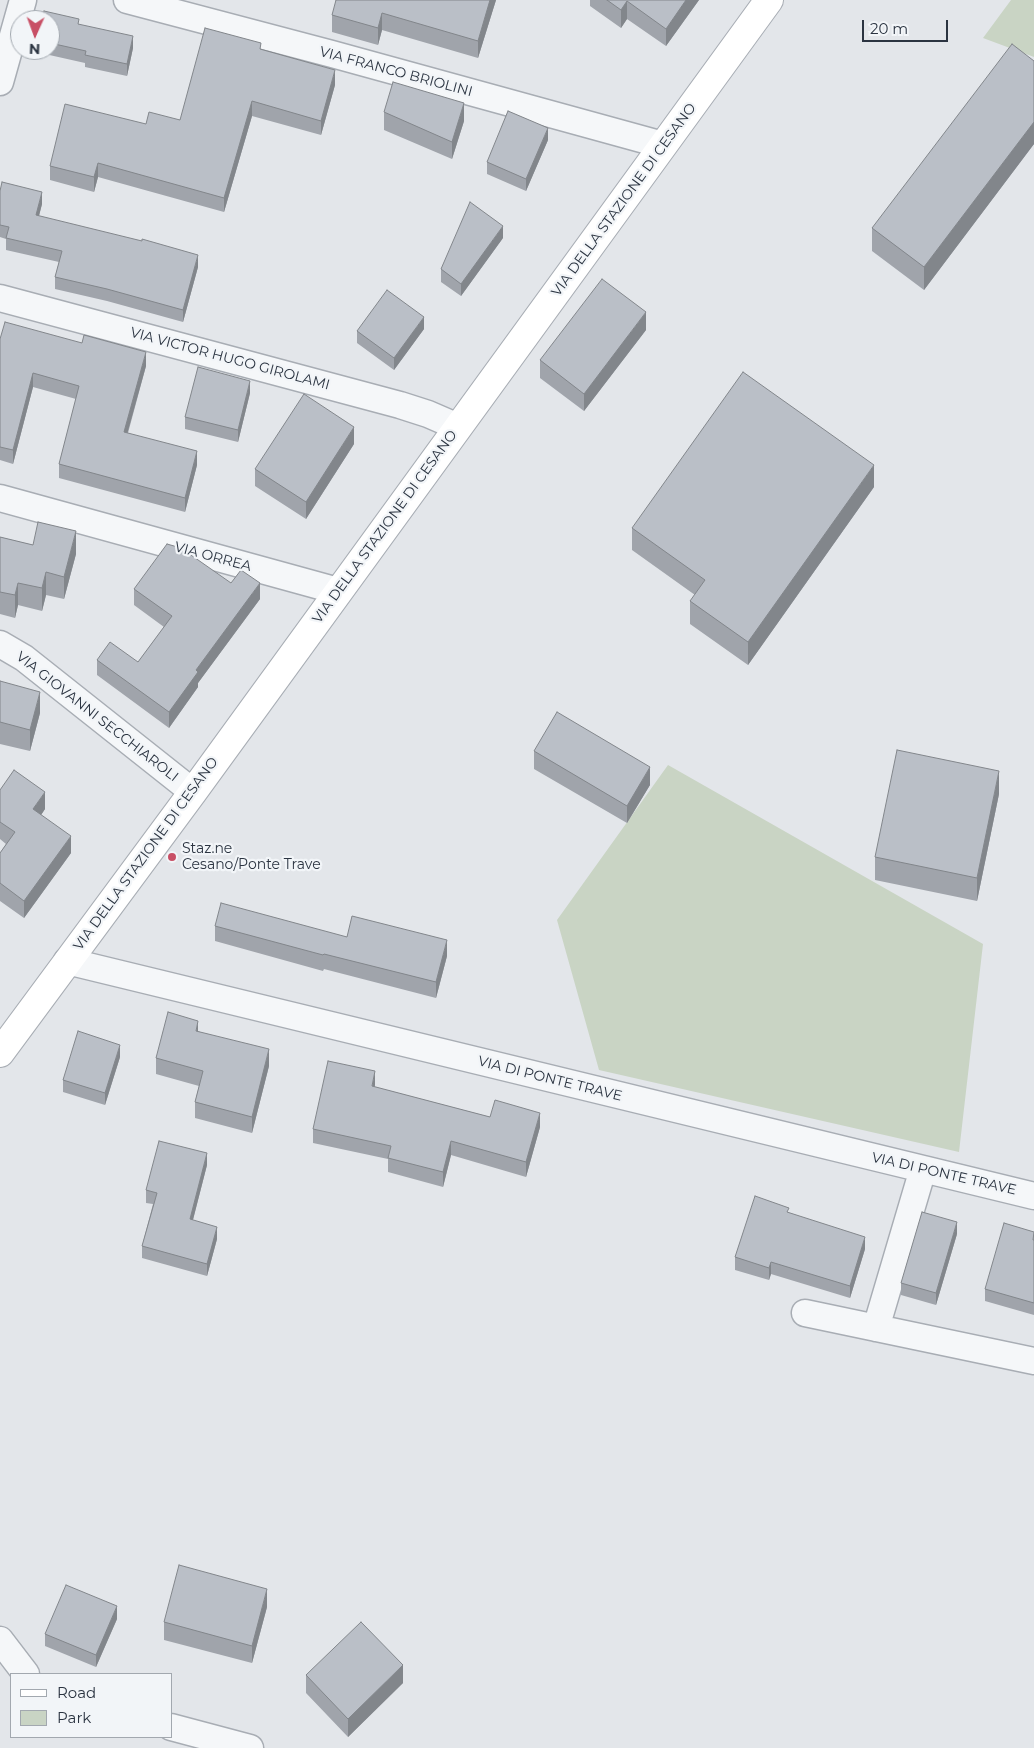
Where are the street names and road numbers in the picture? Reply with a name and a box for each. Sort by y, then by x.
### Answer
street label: VIA FRANCO BRIOLINI [318,44,474,100]
street label: VIA DELLA STAZIONE DI CESANO [548,100,700,300]
street label: VIA VICTOR HUGO GIROLAMI [128,324,332,394]
street label: VIA DELLA STAZIONE DI CESANO [309,427,461,627]
street label: VIA ORREA [173,539,253,575]
street label: VIA GIOVANNI SECCHIAROLI [13,648,181,786]
street label: VIA DELLA STAZIONE DI CESANO [70,754,222,954]
street label: VIA DI PONTE TRAVE [476,1053,624,1105]
street label: VIA DI PONTE TRAVE [870,1149,1018,1199]

